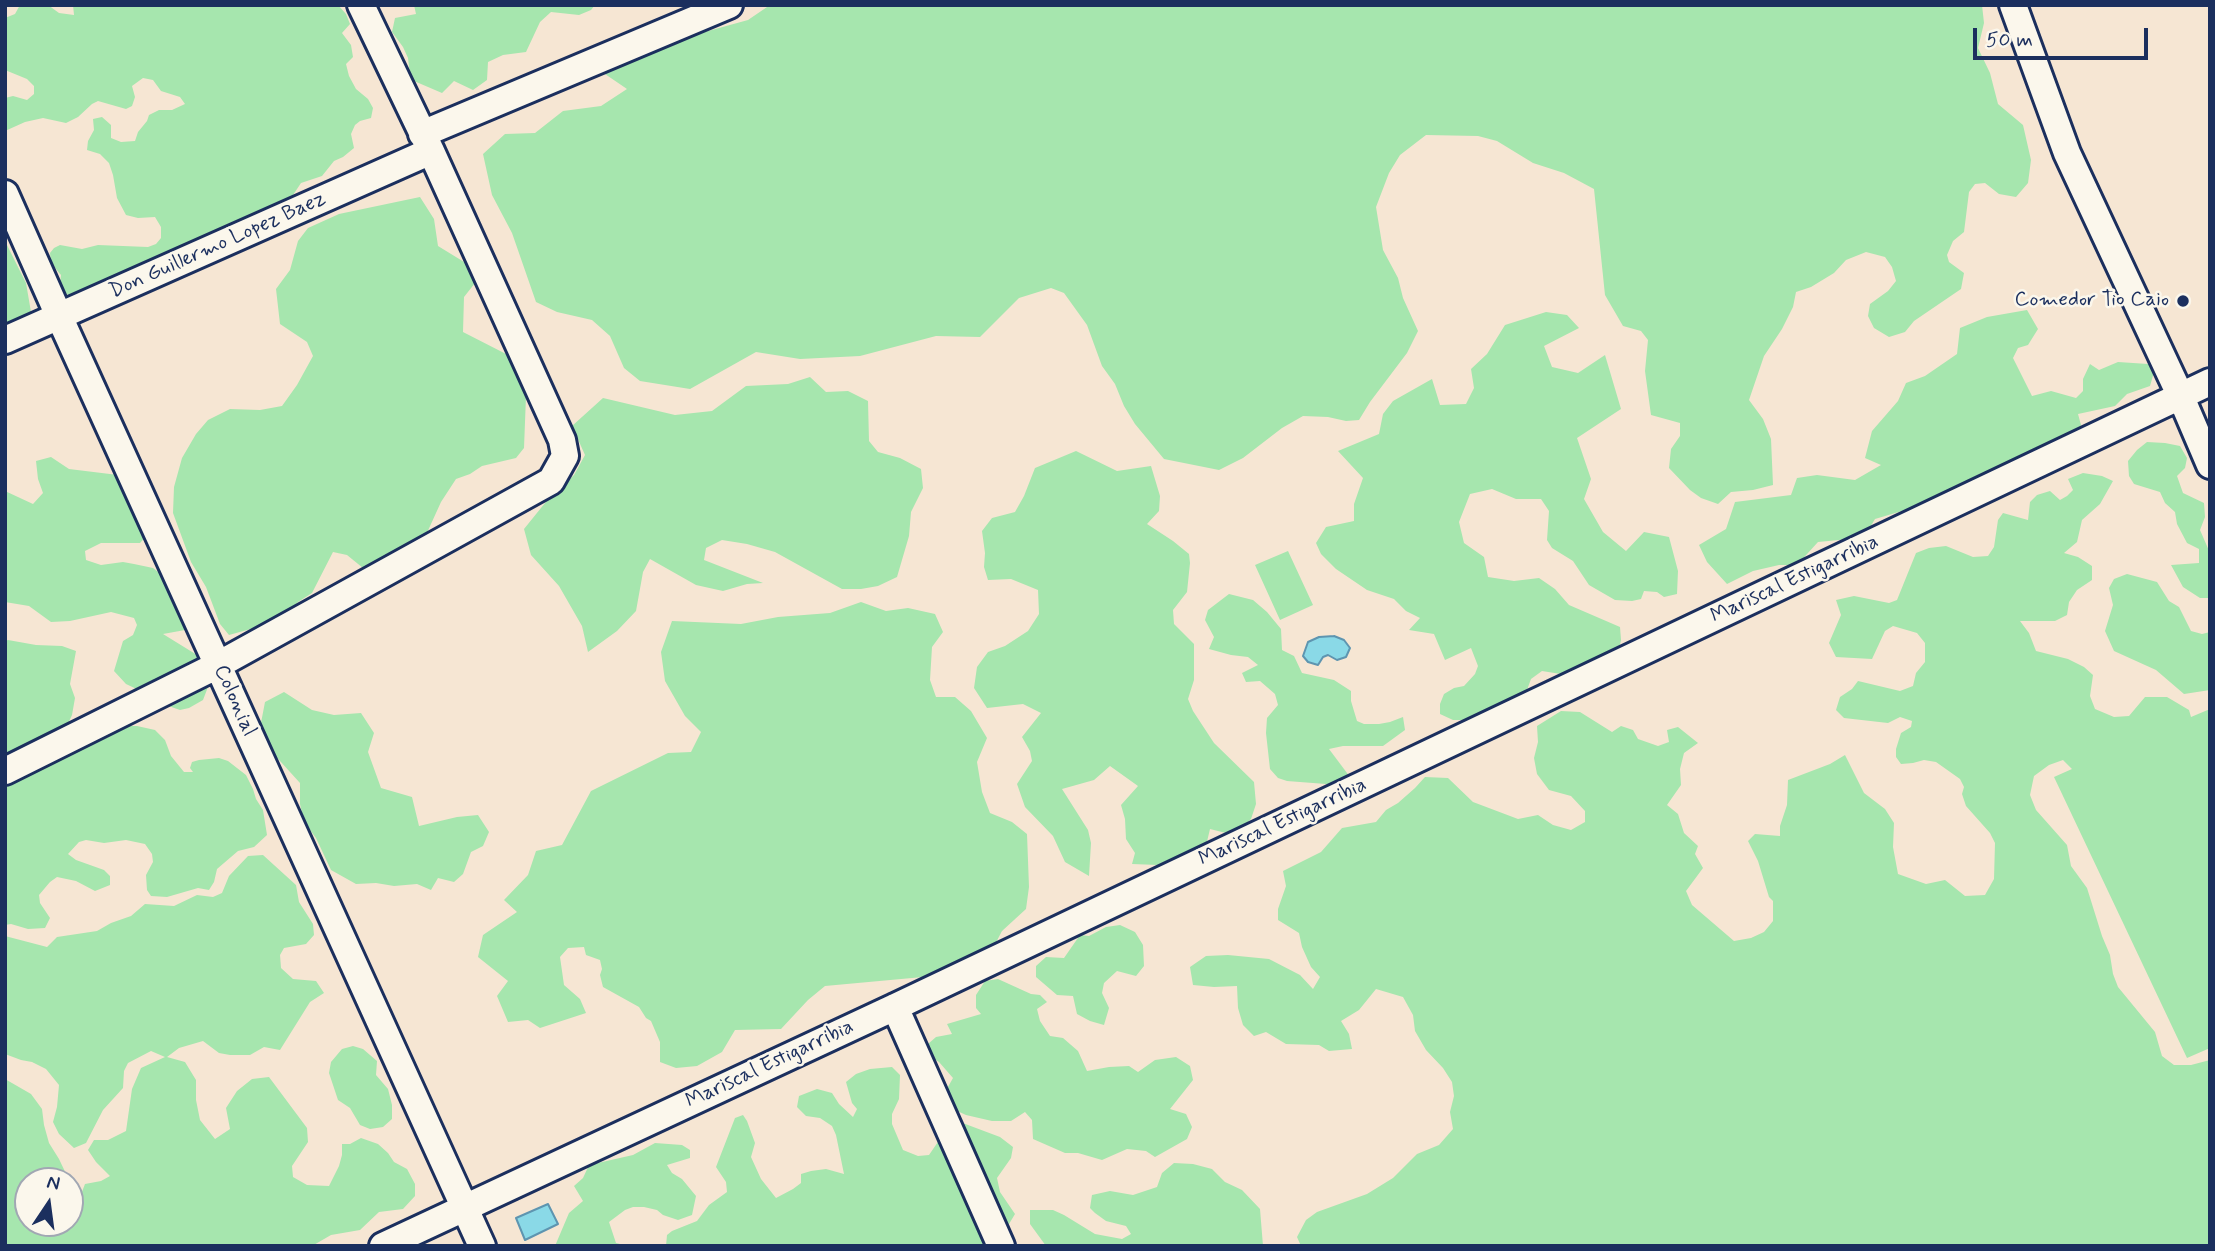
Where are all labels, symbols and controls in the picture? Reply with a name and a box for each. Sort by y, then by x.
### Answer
scale bar [1977,14,2152,58]
text: 50 m [1986,26,2033,54]
street label: Don Guillermo Lopez Baez [106,187,330,305]
place label: Comedor Tio Caio [2015,288,2169,314]
marker: Comedor Tio Caio [2175,293,2191,309]
street label: Mariscal Estigarribia [1707,530,1883,630]
street label: Colonial [207,661,261,741]
street label: Mariscal Estigarribia [1195,773,1371,873]
street label: Mariscal Estigarribia [682,1015,858,1115]
north arrow [14,1167,84,1237]
text: N [44,1169,62,1197]

